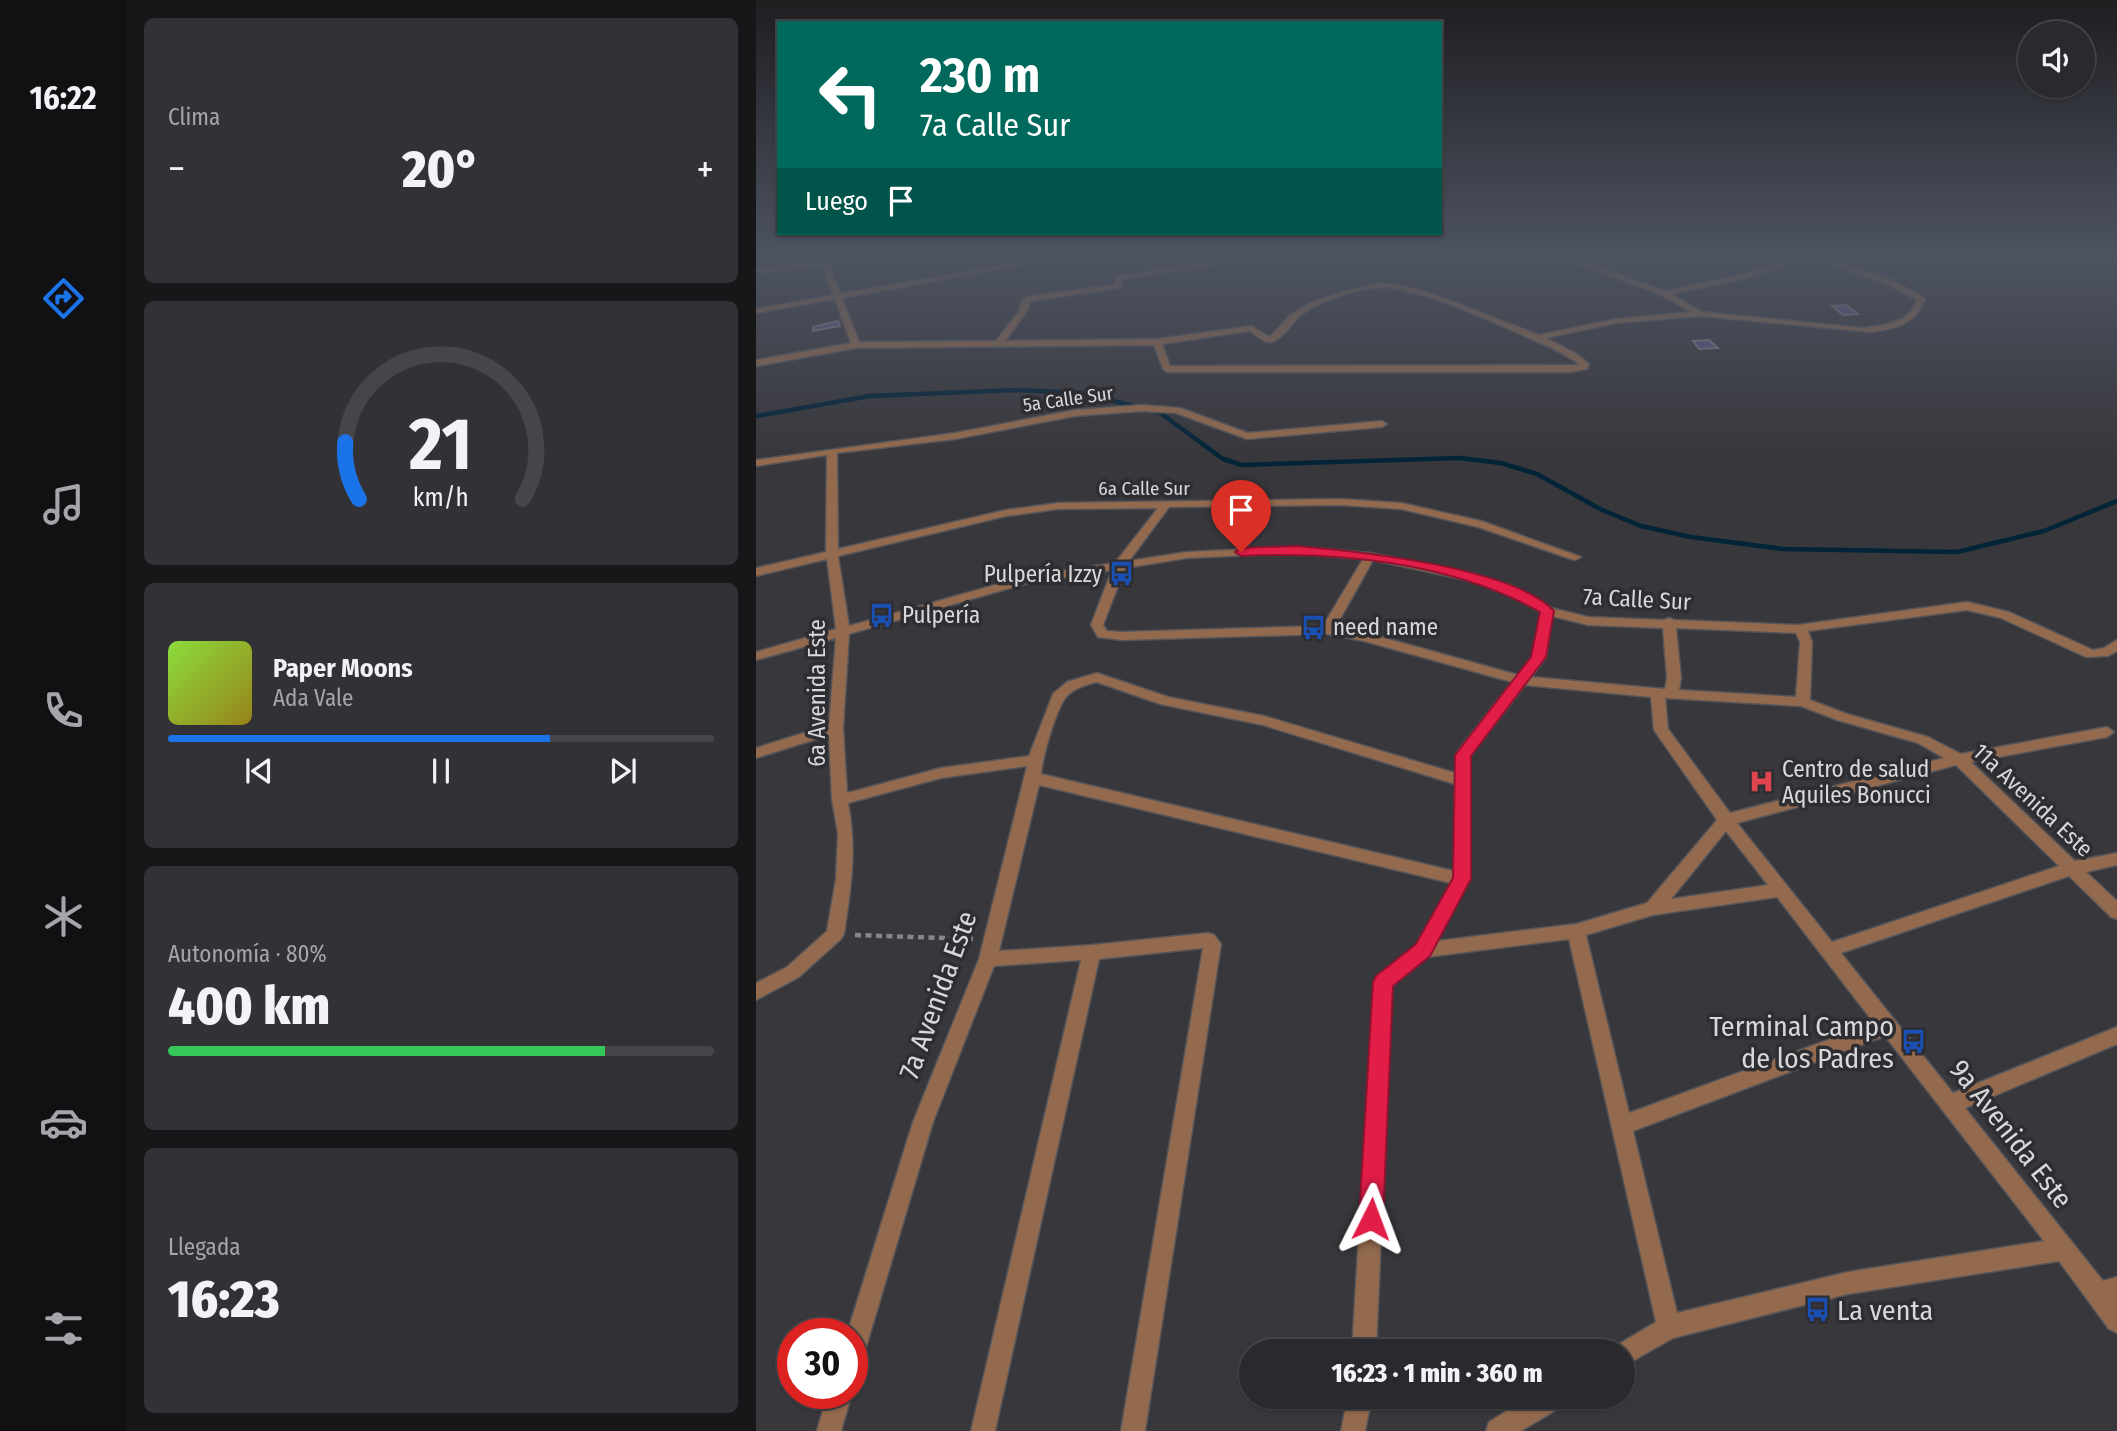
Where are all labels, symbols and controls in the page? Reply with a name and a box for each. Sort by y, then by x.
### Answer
map controls [2018,21,2095,98]
button: sound [2018,21,2095,98]
text: 230 m [920,46,1040,105]
icon: left [805,49,896,140]
text: 16:22 [29,79,97,117]
text: Clima [168,103,220,131]
text: 7a Calle Sur [920,106,1070,144]
text: 20° [402,138,480,201]
text: − [168,146,185,192]
text: + [697,146,714,192]
icon: arrive [882,182,920,220]
text: Luego [805,186,868,217]
icon: directions [39,274,88,323]
street label: 5a Calle Sur [1021,381,1115,417]
text: 21 [408,401,473,488]
street label: 6a Calle Sur [1098,477,1190,500]
icon: music [39,480,88,529]
pin [1211,480,1271,552]
text: km/h [413,483,469,513]
icon: arrive [1222,491,1260,529]
place label: Pulpería Izzy [984,560,1103,588]
bus stop icon: Pulpería Izzy [1108,560,1136,588]
street label: 7a Calle Sur [1582,582,1692,616]
bus stop icon: Pulpería [868,601,896,629]
place label: Pulpería [902,601,980,629]
bus stop icon: need name [1299,613,1327,641]
place label: need name [1333,613,1438,641]
street label: 6a Avenida Este [803,619,831,767]
text: Paper Moons [273,653,413,684]
text: Ada Vale [273,684,353,712]
icon: phone [39,686,88,735]
street label: 11a Avenida Este [1967,737,2099,863]
icon: previous [240,752,278,790]
icon: pause [422,752,460,790]
icon: next [604,752,642,790]
place label: Centro de salud Aquiles Bonucci [1782,755,1931,809]
hospital icon: Centro de salud Aquiles Bonucci [1748,768,1776,796]
icon: climate [39,892,88,941]
street label: 7a Avenida Este [892,906,984,1084]
text: Autonomía · 80% [168,940,327,968]
text: 400 km [168,975,330,1038]
place label: Terminal Campo de los Padres [1709,1010,1894,1075]
bus stop icon: Terminal Campo de los Padres [1900,1028,1928,1056]
street label: 9a Avenida Este [1943,1053,2079,1215]
icon: car [39,1098,88,1147]
position arrow [1334,1182,1408,1256]
text: Llegada [168,1233,240,1261]
text: 16:23 [168,1268,280,1331]
place label: La venta [1837,1294,1933,1327]
bus stop icon: La venta [1803,1296,1831,1324]
icon: filters [39,1304,88,1353]
speed limit sign: 30 [777,1318,868,1409]
text: 16:23 · 1 min · 360 m [1332,1358,1542,1389]

